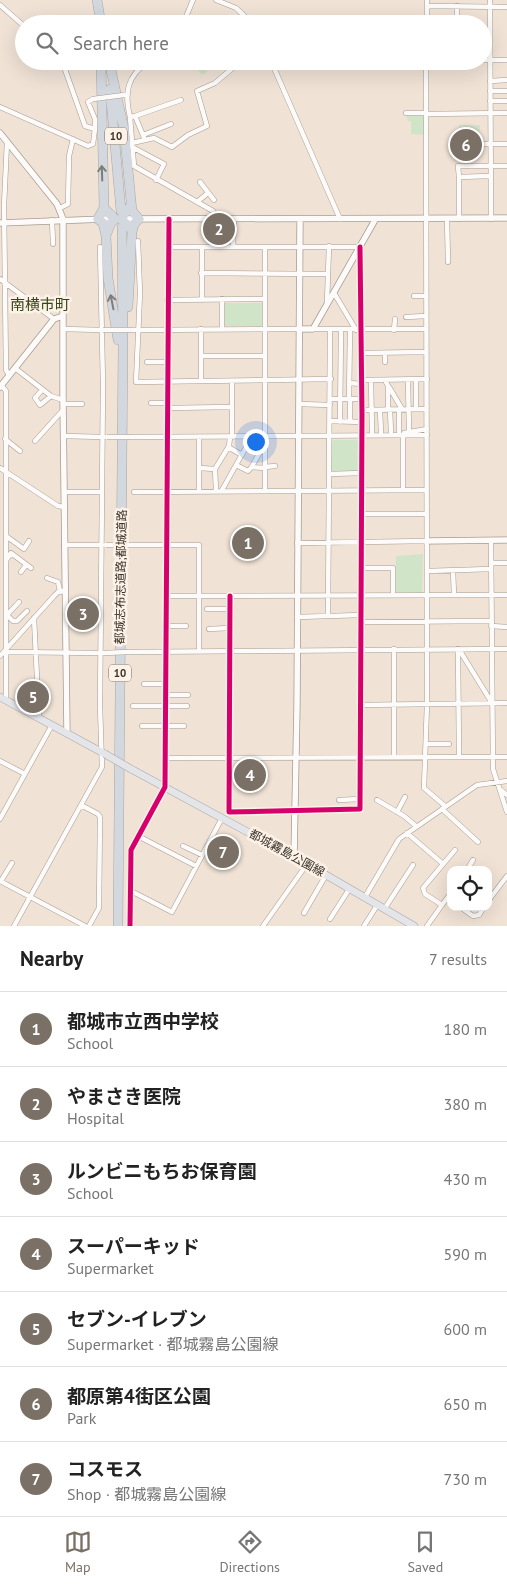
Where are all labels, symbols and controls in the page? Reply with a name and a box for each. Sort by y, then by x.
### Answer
search box [15,15,492,70]
icon: search [33,29,61,57]
text: Search here [73,31,169,55]
pin: 6 [450,126,482,164]
road number: 10 [105,128,127,144]
one-way arrow [97,165,107,182]
pin: 2 [203,210,235,248]
one-way arrow [107,294,116,310]
district label: 南横市町 [10,295,70,314]
your location [243,429,269,455]
street label: 都城志布志道路;都城道路 [112,509,129,645]
pin: 1 [232,524,264,562]
pin: 3 [67,595,99,633]
road number: 10 [109,664,131,681]
pin: 5 [17,678,49,716]
pin: 4 [234,756,266,794]
street label: 都城霧島公園線 [247,826,328,879]
pin: 7 [207,833,239,871]
map controls [447,866,492,911]
button: locate [447,866,492,911]
text: Nearby [20,945,83,972]
text: 7 results [429,949,487,969]
text: 都城市立西中学校 [67,1009,219,1033]
text: 1 [31,1019,41,1039]
text: 180 m [444,1019,487,1039]
text: School [67,1033,113,1053]
text: やまさき医院 [67,1084,181,1108]
text: 2 [31,1094,41,1114]
text: 380 m [444,1094,487,1114]
text: Hospital [67,1108,124,1128]
text: ルンビニもちお保育園 [67,1159,257,1183]
text: 3 [31,1169,41,1189]
text: 430 m [444,1169,487,1189]
text: School [67,1183,113,1203]
text: スーパーキッド [67,1234,200,1258]
text: 4 [31,1244,41,1264]
text: 590 m [444,1244,487,1264]
text: Supermarket [67,1258,154,1278]
text: セブン-イレブン [67,1307,207,1331]
text: 5 [31,1319,41,1339]
text: 600 m [444,1319,487,1339]
text: Supermarket · 都城霧島公園線 [67,1334,279,1354]
text: 都原第4街区公園 [67,1384,211,1408]
text: 6 [31,1394,41,1414]
text: 650 m [444,1394,487,1414]
text: Park [67,1408,96,1428]
text: コスモス [67,1457,143,1481]
text: 7 [31,1469,41,1489]
text: 730 m [444,1469,487,1489]
text: Shop · 都城霧島公園線 [67,1484,226,1504]
tab: Map [64,1528,92,1576]
tab: Directions [219,1528,280,1576]
tab: Saved [408,1528,443,1576]

